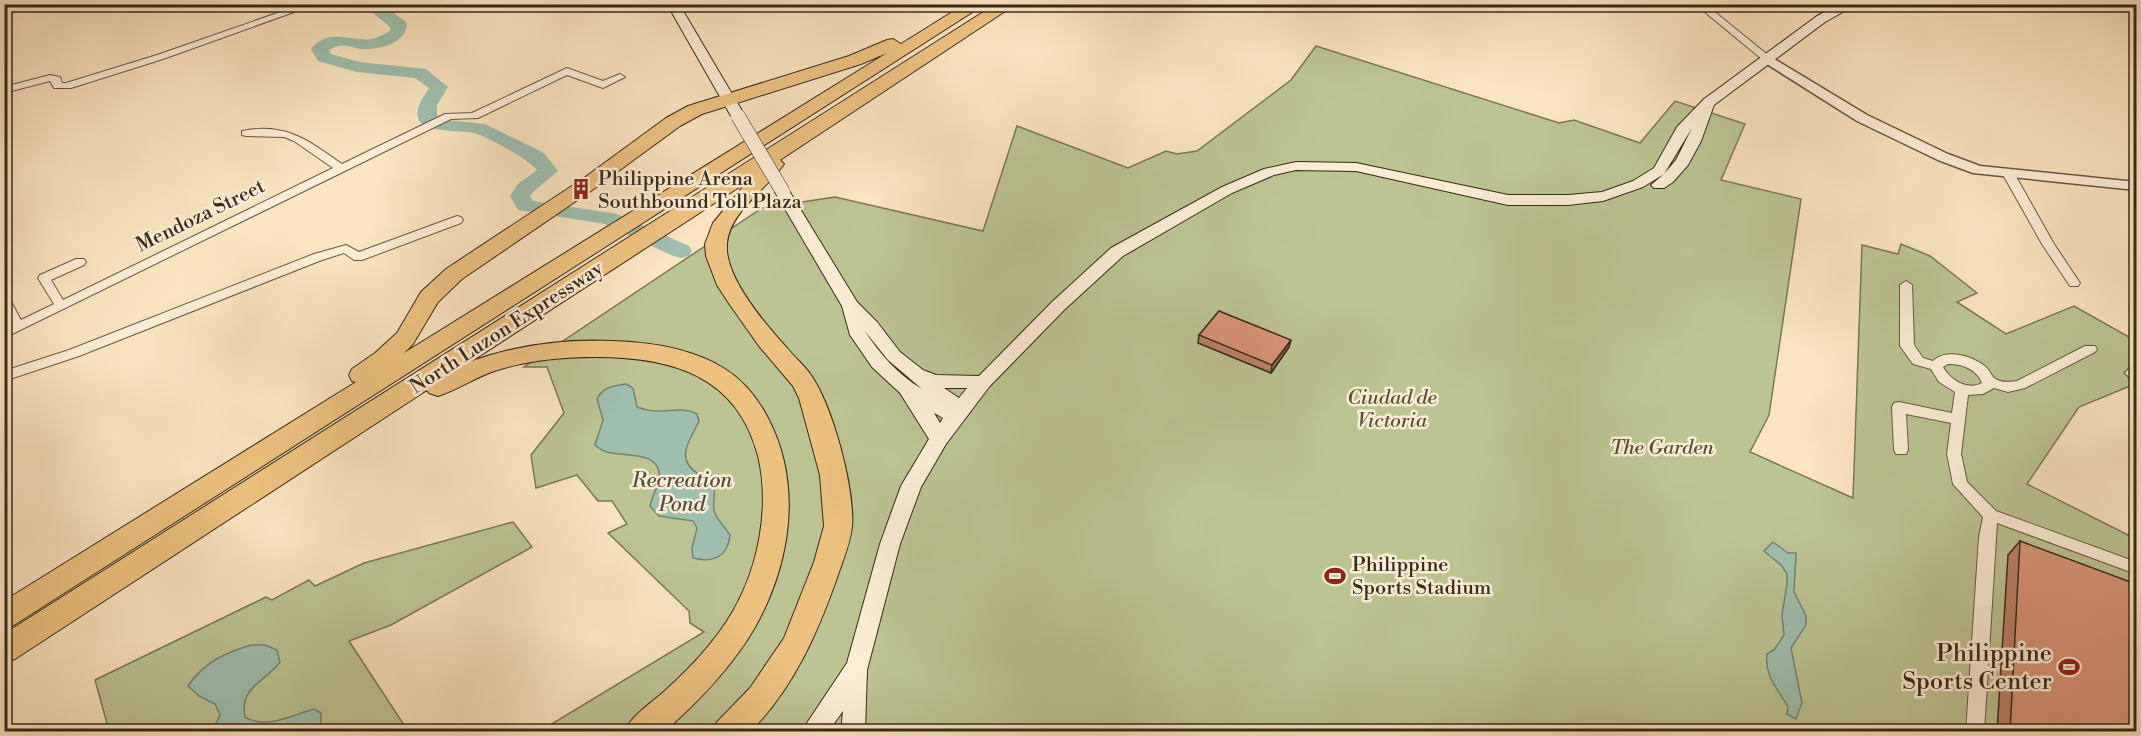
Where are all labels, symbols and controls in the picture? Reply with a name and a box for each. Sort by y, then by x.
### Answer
place label: Philippine Arena Southbound Toll Plaza [598,167,803,215]
street label: Mendoza Street [132,174,269,258]
building icon: Philippine Arena Southbound Toll Plaza [569,177,593,201]
street label: North Luzon Expressway [405,256,608,400]
park label: Ciudad de Victoria [1347,386,1437,434]
park label: The Garden [1610,436,1715,461]
water label: Recreation Pond [631,468,732,518]
place label: Philippine Sports Stadium [1352,553,1492,601]
sports icon: Philippine Sports Stadium [1323,564,1347,588]
place label: Philippine Sports Center [1902,639,2052,697]
sports icon: Philippine Sports Center [2057,655,2081,679]

